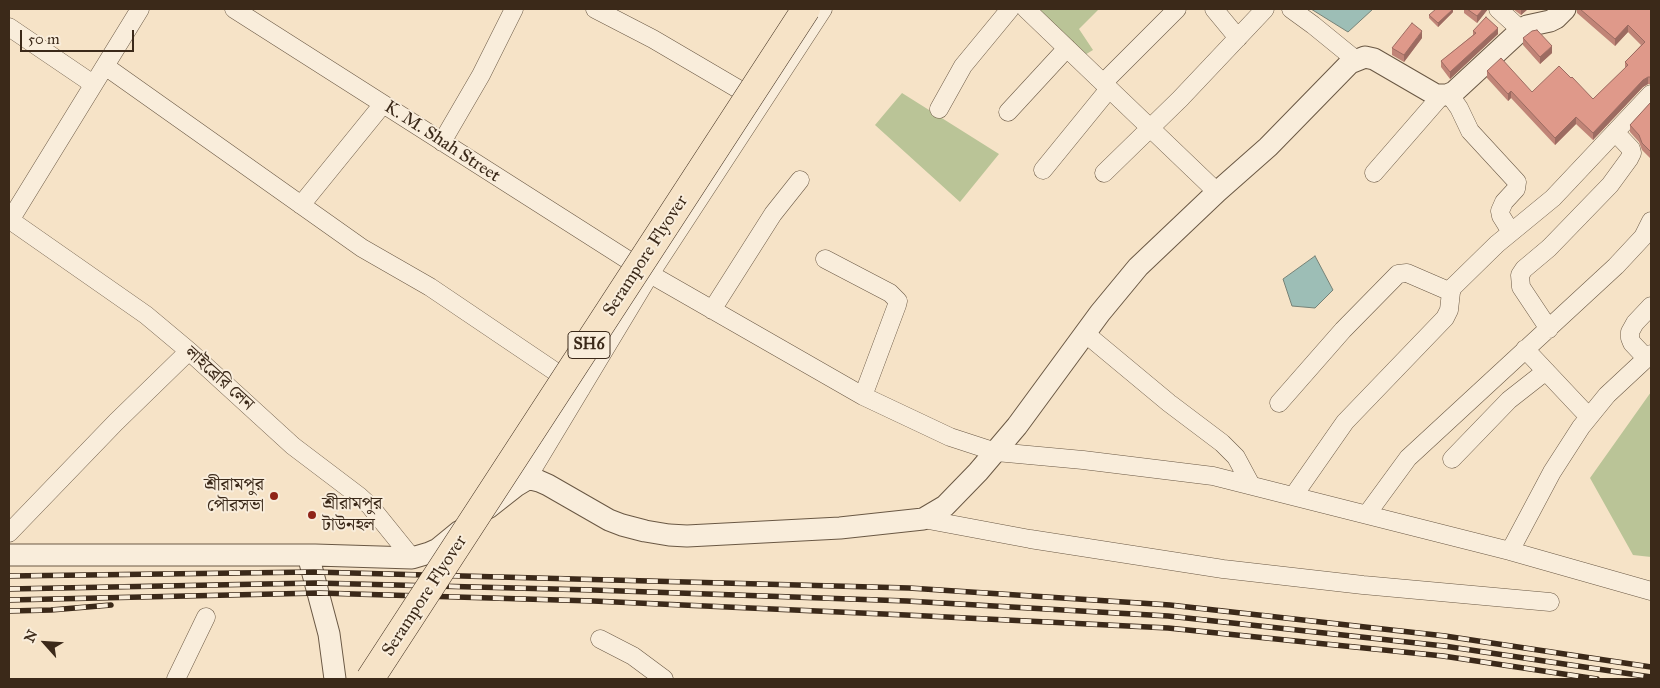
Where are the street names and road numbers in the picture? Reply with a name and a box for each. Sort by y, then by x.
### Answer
street label: K. M. Shah Street [380,97,504,187]
street label: Serampore Flyover [599,191,693,321]
road number: SH6 [568,332,610,358]
street label: লাইব্রেরি লেন [180,342,258,416]
street label: Serampore Flyover [378,531,472,661]

